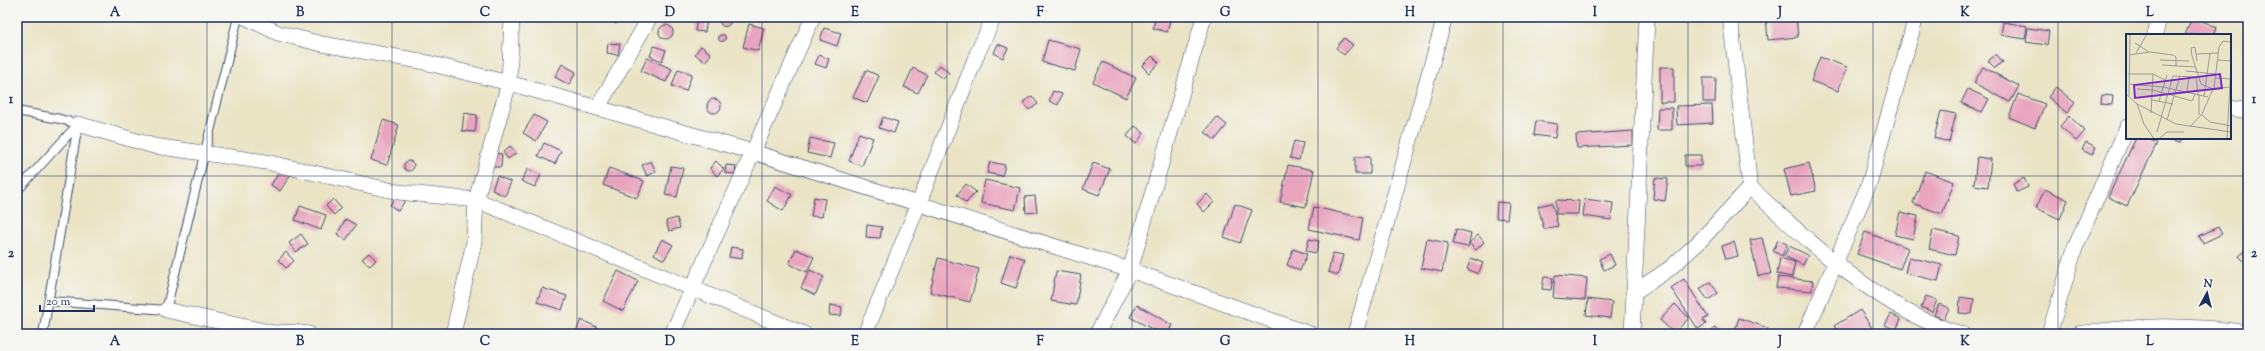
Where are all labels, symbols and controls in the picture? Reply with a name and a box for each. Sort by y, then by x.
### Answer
text: A [110,4,121,22]
text: B [296,4,305,22]
text: C [480,4,490,22]
text: D [665,4,675,22]
text: E [851,4,859,22]
text: F [1036,4,1044,22]
text: G [1220,4,1231,22]
text: H [1405,4,1416,22]
text: I [1593,4,1598,22]
text: J [1777,4,1782,22]
text: K [1960,4,1970,22]
text: L [2146,4,2154,22]
inset map [2126,34,2231,139]
text: 1 [9,91,14,109]
text: 1 [2252,91,2257,109]
text: 2 [8,245,15,263]
text: 2 [2251,245,2258,263]
north arrow [2187,273,2227,313]
text: N [2202,275,2214,293]
scale bar [40,287,94,313]
text: 20 m [46,293,71,311]
text: A [110,333,121,351]
text: B [296,333,305,351]
text: C [480,333,490,351]
text: D [665,333,675,351]
text: E [851,333,859,351]
text: F [1036,333,1044,351]
text: G [1220,333,1231,351]
text: H [1405,333,1416,351]
text: I [1593,333,1598,351]
text: J [1777,333,1782,351]
text: K [1960,333,1970,351]
text: L [2146,333,2154,351]

